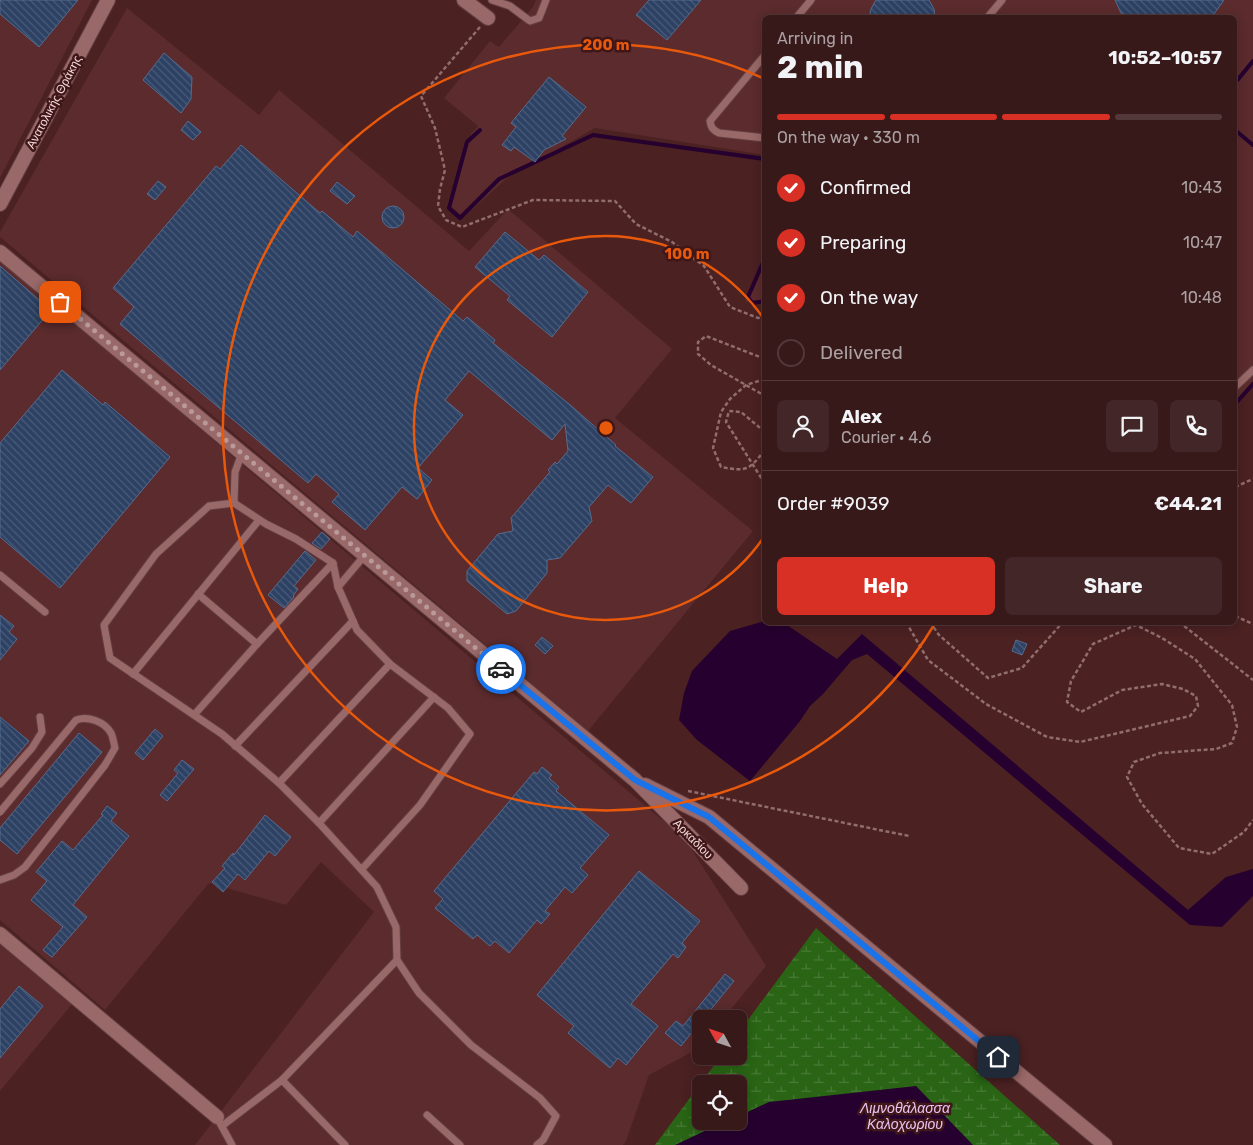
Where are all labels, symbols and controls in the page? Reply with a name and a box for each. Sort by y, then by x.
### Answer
text: Arriving in [777,29,853,48]
text: 200 m [582,36,630,54]
text: 10:52–10:57 [1108,46,1222,69]
text: 2 min [777,48,864,86]
street label: Ανατολικής Θράκης [24,53,85,151]
text: On the way · 330 m [777,128,920,147]
icon: check [777,174,805,202]
text: Confirmed [820,176,911,199]
text: 10:43 [1181,178,1222,197]
icon: check [777,229,805,257]
text: Preparing [820,231,906,254]
text: 10:47 [1183,233,1222,252]
text: 100 m [665,245,709,263]
pin [39,281,81,323]
icon: check [777,284,805,312]
text: On the way [820,286,918,309]
icon: bag [46,288,74,316]
text: 10:48 [1181,288,1222,307]
text: Delivered [820,341,903,364]
button: person [777,400,829,452]
button: chat [1106,400,1158,452]
button: phone [1170,400,1222,452]
text: Alex [841,405,882,428]
centre of rings [597,419,615,437]
text: Courier · 4.6 [841,428,931,447]
text: Order #9039 [777,492,890,515]
text: €44.21 [1154,492,1222,515]
button: Help [777,557,995,615]
button: Share [1005,557,1222,615]
courier [476,644,526,694]
icon: car [487,655,515,683]
street label: Αρκαδίου [670,816,716,862]
north arrow [692,1010,748,1065]
map controls [692,1010,747,1130]
pin [977,1036,1019,1078]
icon: home [984,1043,1012,1071]
button: locate [692,1075,747,1130]
water label: Λιμνοθάλασσα Καλοχωρίου [859,1100,951,1133]

